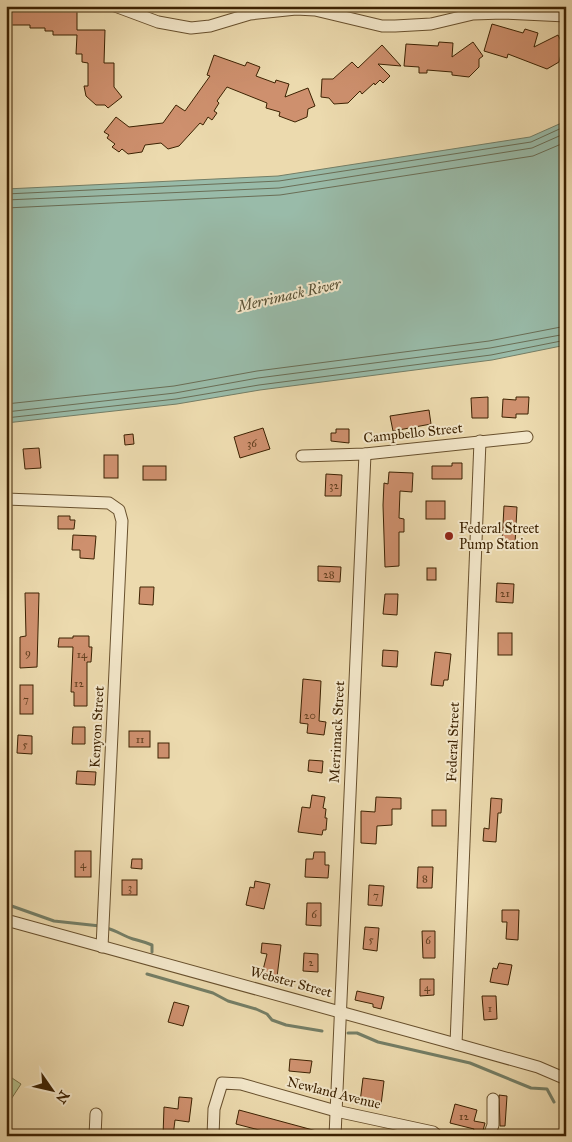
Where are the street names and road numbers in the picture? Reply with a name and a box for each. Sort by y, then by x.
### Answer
street label: Campbello Street [363,419,463,447]
street label: Merrimack Street [326,680,348,784]
street label: Kenyon Street [86,686,108,768]
street label: Federal Street [443,702,463,782]
street label: Webster Street [248,963,334,1001]
street label: Newland Avenue [285,1073,383,1113]

